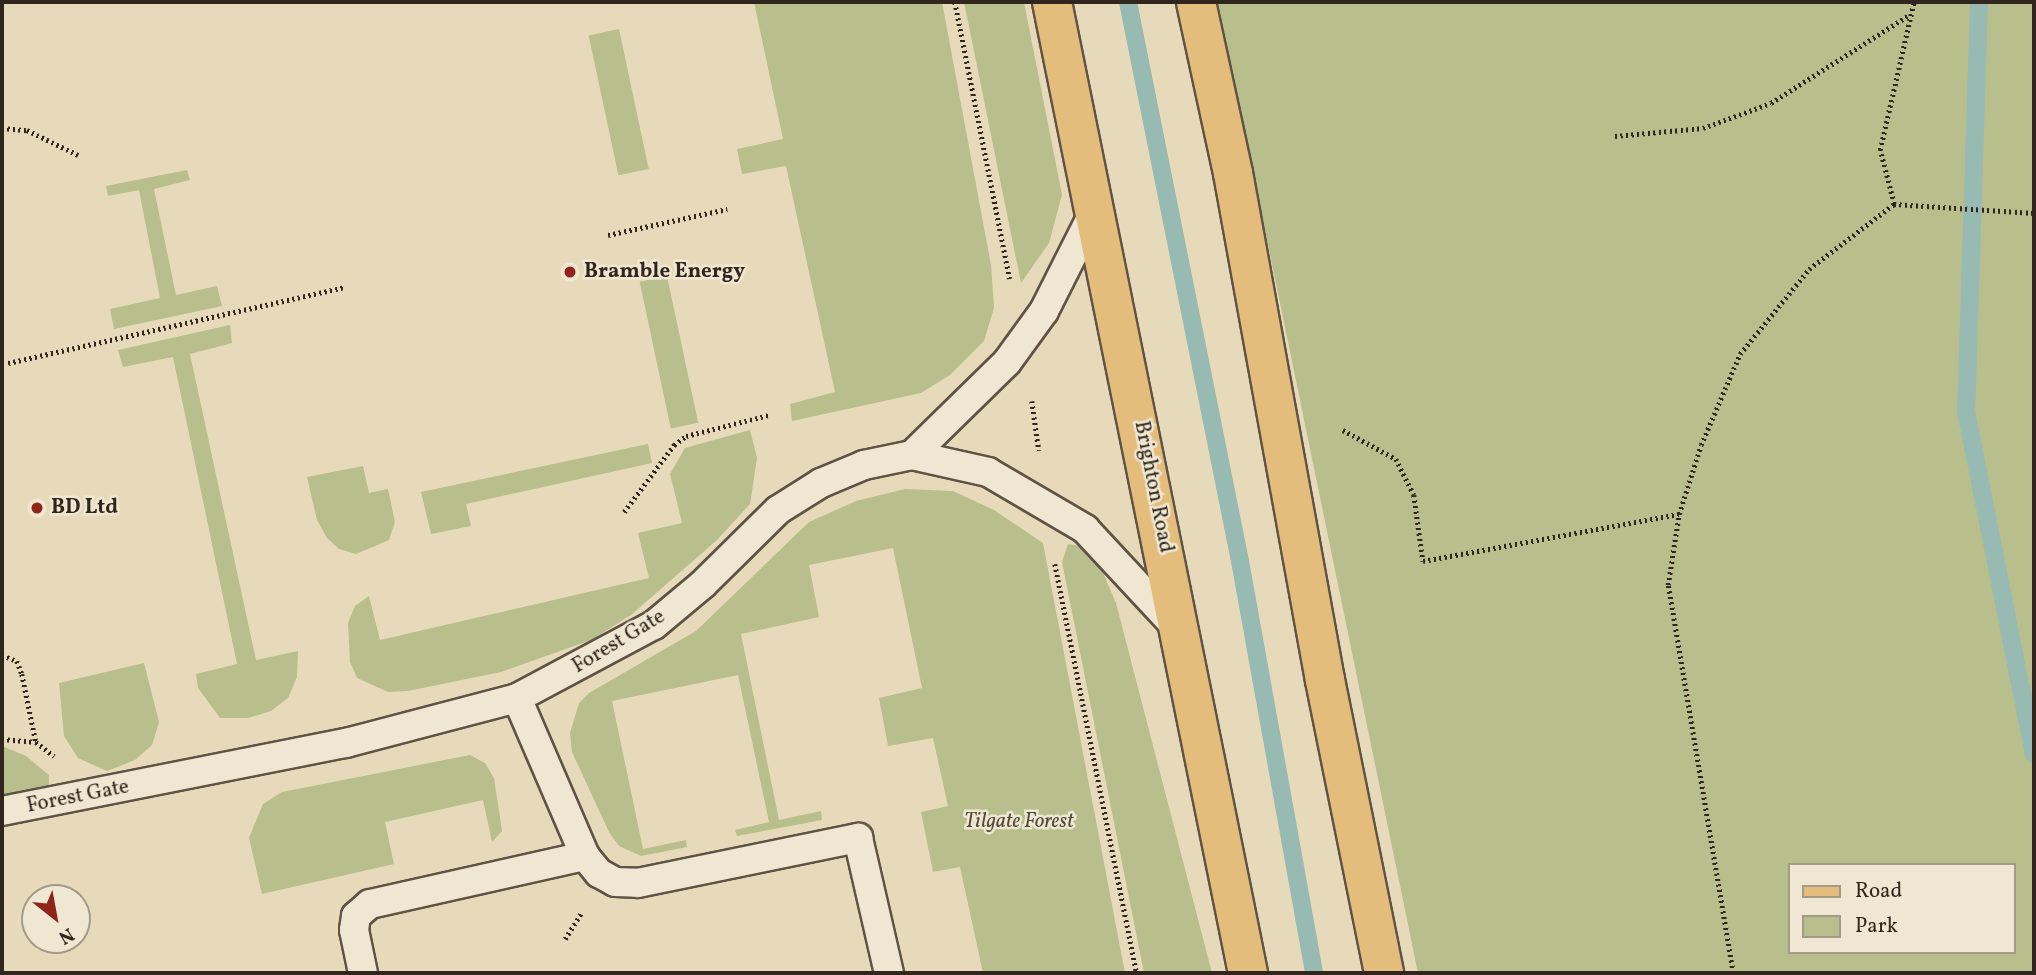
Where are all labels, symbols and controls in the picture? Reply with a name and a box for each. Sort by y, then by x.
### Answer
place label: Bramble Energy [584,259,745,285]
marker: Bramble Energy [562,264,578,280]
street label: Brighton Road [1128,419,1178,555]
place label: BD Ltd [51,495,118,521]
marker: BD Ltd [29,500,45,516]
street label: Forest Gate [568,604,670,680]
street label: Forest Gate [25,775,131,819]
park label: Tilgate Forest [964,809,1074,835]
legend [1787,863,2015,954]
text: Road [1855,877,1902,906]
north arrow [21,884,91,954]
text: Park [1855,912,1898,941]
text: N [53,921,78,950]

